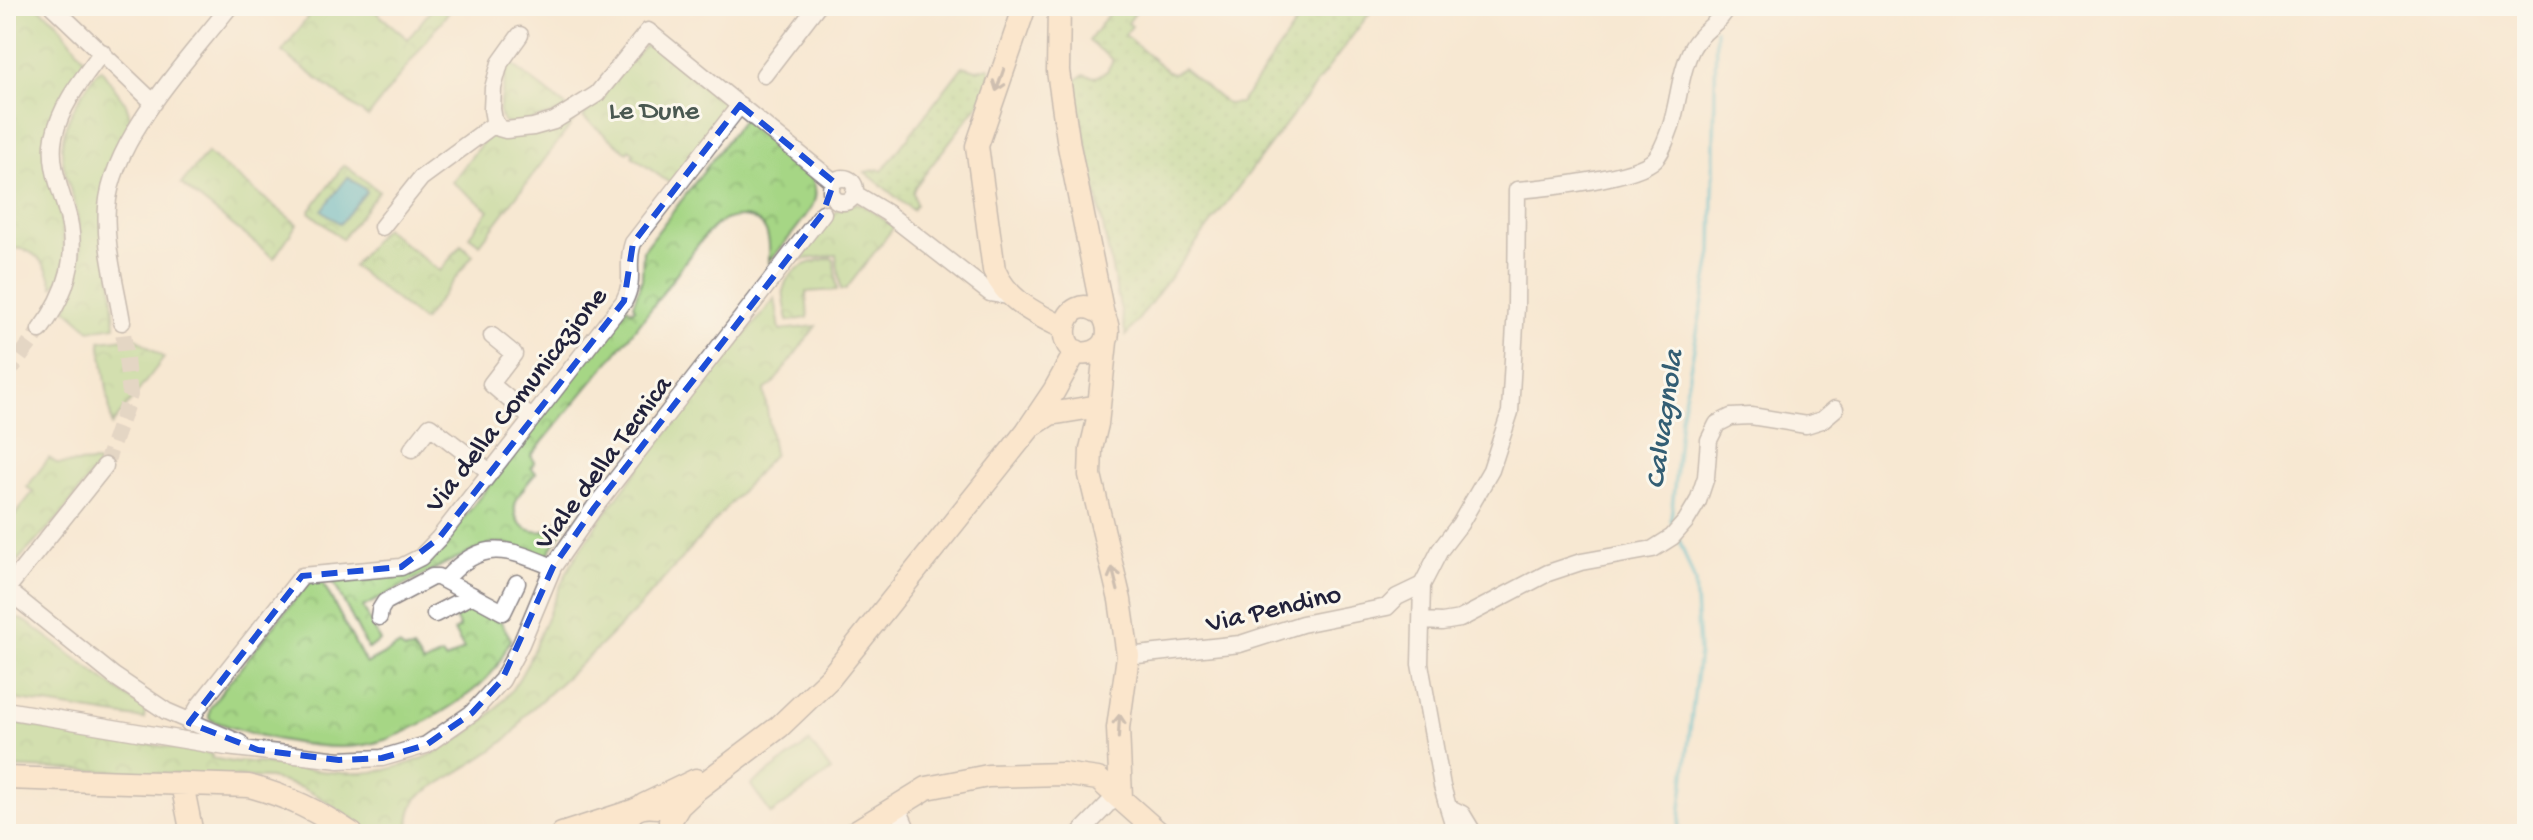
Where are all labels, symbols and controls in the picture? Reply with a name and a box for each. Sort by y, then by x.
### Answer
one-way arrow [991,67,1006,92]
park label: Le Dune [609,96,700,129]
street label: Via della Comunicazione [419,281,616,521]
water label: Calvagnola [1639,346,1694,491]
street label: Viale della Tecnica [528,369,682,558]
one-way arrow [1107,566,1122,592]
street label: Via Pendino [1202,579,1345,642]
one-way arrow [1112,713,1127,740]

